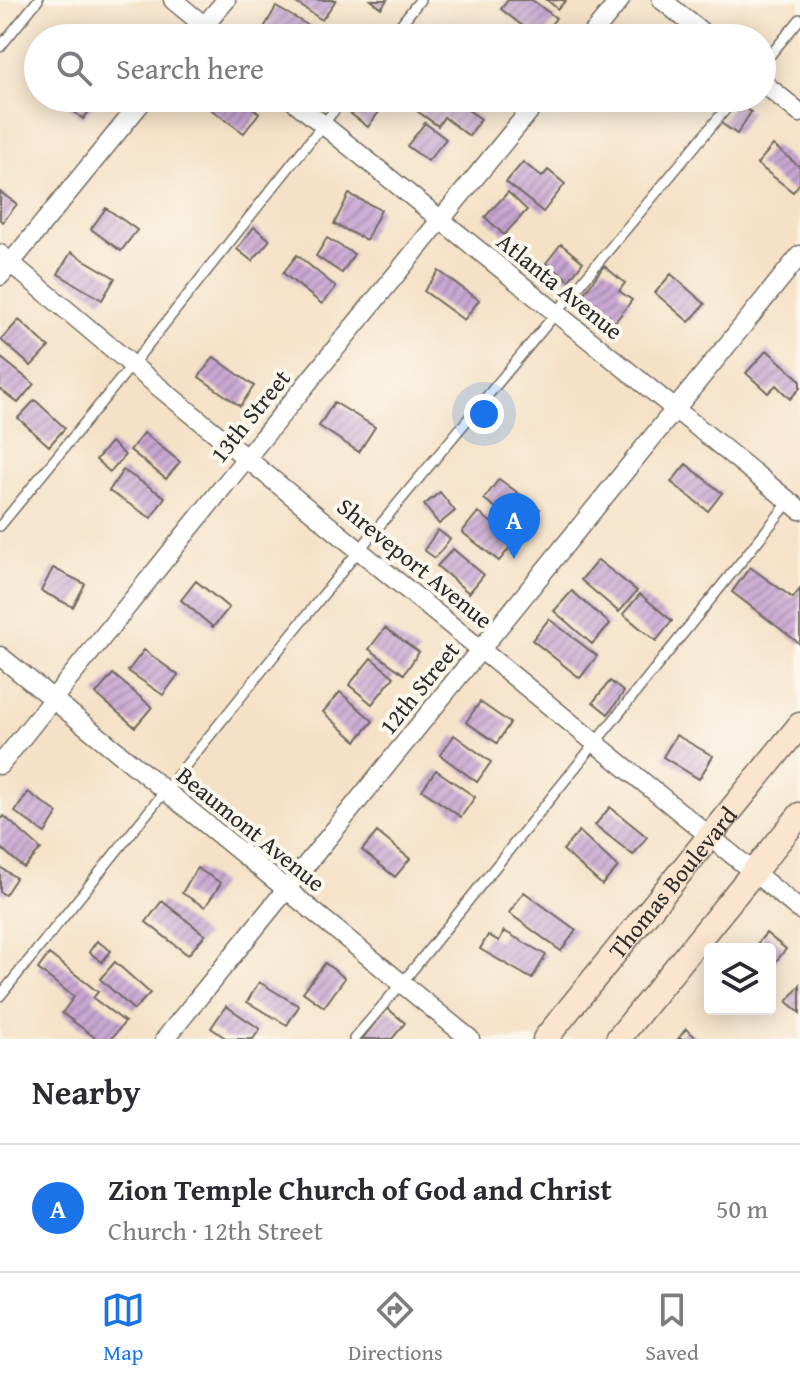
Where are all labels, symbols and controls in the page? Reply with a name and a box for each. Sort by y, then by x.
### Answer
search box [24,24,776,112]
icon: search [52,46,96,90]
text: Search here [116,46,264,90]
street label: Atlanta Avenue [489,224,631,348]
street label: 13th Street [201,361,299,470]
your location [464,394,504,434]
street label: Shreveport Avenue [330,489,500,637]
pin: A [488,493,540,559]
street label: 12th Street [370,633,468,742]
street label: Beaumont Avenue [169,758,333,900]
street label: Thomas Boulevard [600,798,745,966]
map controls [704,943,776,1015]
button: layers [704,943,776,1015]
text: Nearby [32,1067,141,1116]
text: Zion Temple Church of God and Christ [108,1167,612,1211]
text: A [50,1189,66,1228]
text: 50 m [716,1189,768,1228]
text: Church · 12th Street [108,1211,323,1250]
tab: Map [101,1288,145,1368]
tab: Directions [348,1288,443,1368]
tab: Saved [645,1288,699,1368]

